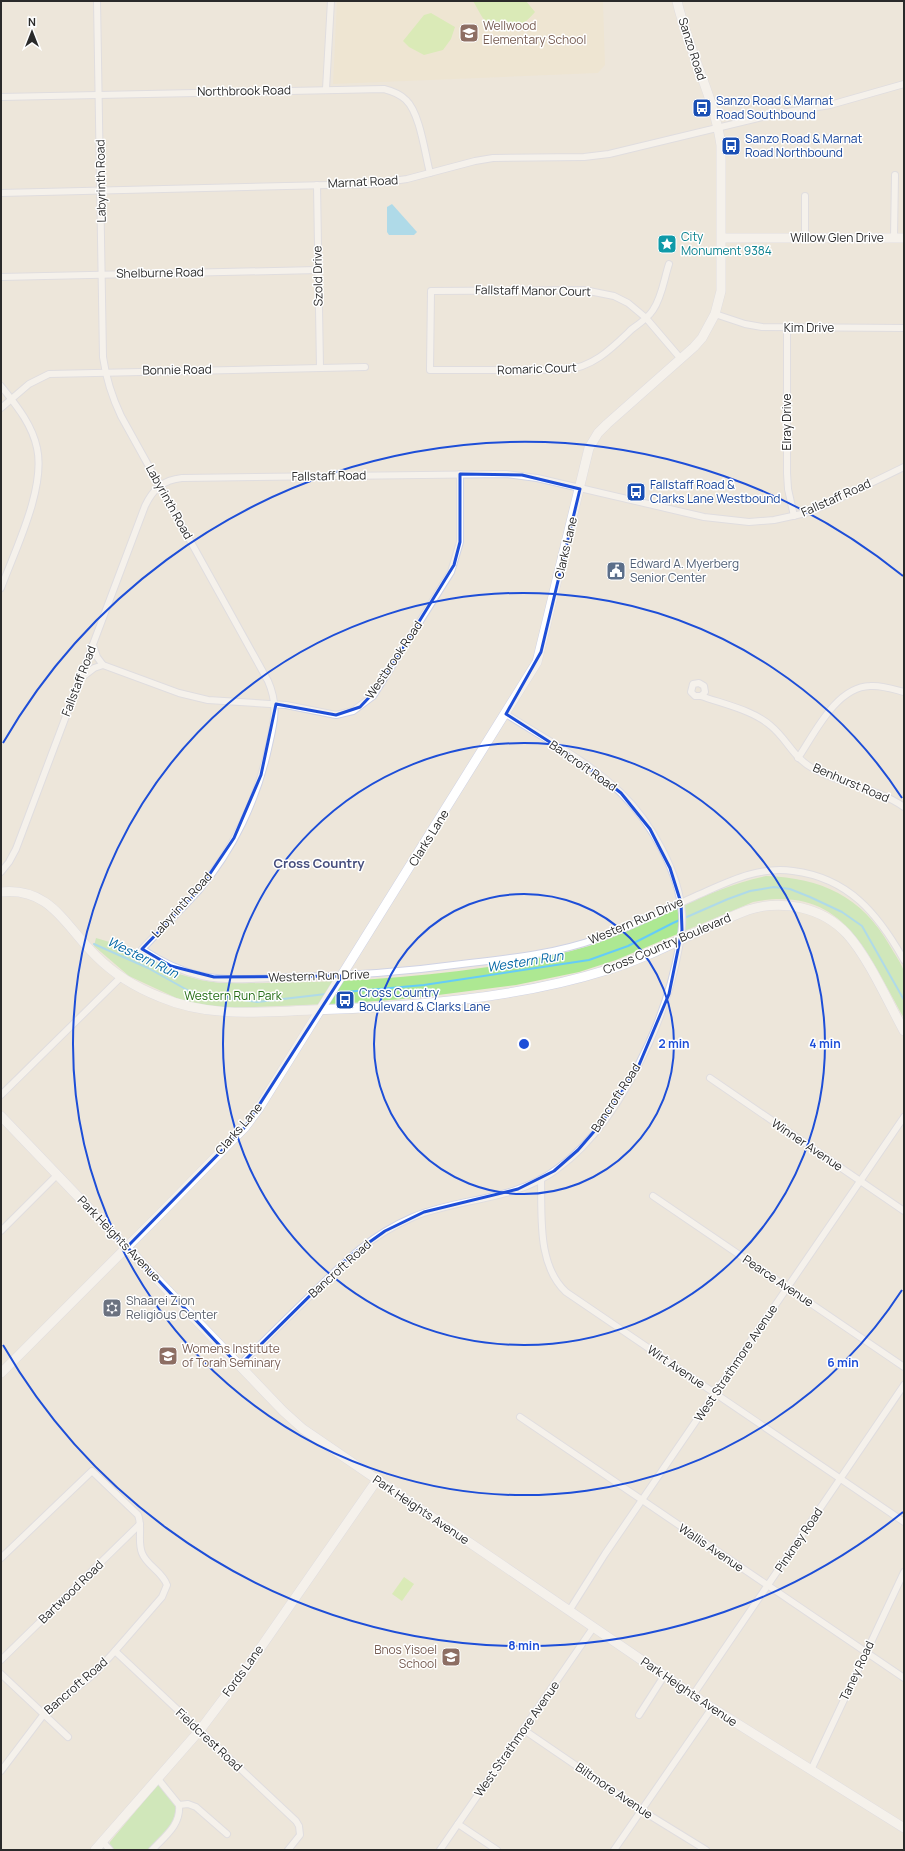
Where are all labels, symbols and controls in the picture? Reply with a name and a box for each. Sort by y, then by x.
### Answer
north arrow [12,12,52,52]
text: N [28,14,36,29]
street label: Sanzo Road [674,15,711,82]
place label: Wellwood Elementary School [483,17,586,48]
school or university icon: Wellwood Elementary School [458,22,480,44]
street label: Northbrook Road [197,81,291,100]
place label: Sanzo Road & Marnat Road Southbound [716,92,833,123]
bus stop icon: Sanzo Road & Marnat Road Southbound [691,97,713,119]
place label: Sanzo Road & Marnat Road Northbound [745,130,862,161]
bus stop icon: Sanzo Road & Marnat Road Northbound [720,135,742,157]
street label: Labyrinth Road [91,139,110,223]
street label: Marnat Road [327,171,399,192]
place label: City Monument 9384 [681,228,772,259]
street label: Willow Glen Drive [790,229,884,246]
place icon: City Monument 9384 [656,233,678,255]
street label: Szold Drive [308,245,327,307]
street label: Shelburne Road [116,263,204,282]
street label: Fallstaff Manor Court [475,281,591,300]
street label: Kim Drive [784,319,834,336]
street label: Romaric Court [497,359,577,378]
street label: Bonnie Road [142,360,212,379]
street label: Elray Drive [778,394,795,450]
street label: Labyrinth Road [142,461,197,542]
street label: Fallstaff Road [292,466,366,485]
street label: Fallstaff Road [798,475,873,520]
place label: Fallstaff Road & Clarks Lane Westbound [650,476,780,507]
bus stop icon: Fallstaff Road & Clarks Lane Westbound [625,481,647,503]
street label: Clarks Lane [550,515,581,581]
place label: Edward A. Myerberg Senior Center [630,555,739,586]
public building icon: Edward A. Myerberg Senior Center [605,560,627,582]
street label: Westbrook Road [361,617,426,702]
street label: Fallstaff Road [57,643,100,719]
street label: Bancroft Road [546,736,621,795]
street label: Benhurst Road [810,759,892,806]
street label: Clarks Lane [404,806,453,869]
district label: Cross Country [274,854,365,872]
street label: Labyrinth Road [148,868,216,941]
street label: Western Run Drive [586,893,686,948]
street label: Cross Country Boulevard [600,909,733,978]
water label: Western Run [104,932,183,983]
water label: Western Run [486,946,566,976]
street label: Western Run Drive [268,965,370,986]
place label: Cross Country Boulevard & Clarks Lane [359,984,490,1015]
park label: Western Run Park [184,987,283,1004]
bus stop icon: Cross Country Boulevard & Clarks Lane [334,989,356,1011]
text: 2 min [658,1035,690,1052]
text: 4 min [809,1035,841,1052]
centre of rings [517,1037,531,1051]
street label: Bancroft Road [587,1060,644,1135]
street label: Clarks Lane [211,1099,266,1158]
street label: Winner Avenue [768,1114,846,1175]
street label: Park Heights Avenue [74,1192,165,1285]
street label: Bancroft Road [305,1236,375,1301]
street label: Pearce Avenue [740,1251,817,1311]
place label: Shaarei Zion Religious Center [126,1292,218,1323]
synagogue icon: Shaarei Zion Religious Center [101,1297,123,1319]
street label: West Strathmore Avenue [690,1301,781,1425]
place label: Womens Institute of Torah Seminary [182,1340,282,1371]
street label: Wirt Avenue [644,1341,709,1392]
school or university icon: Womens Institute of Torah Seminary [157,1345,179,1367]
text: 6 min [827,1354,859,1371]
street label: Park Heights Avenue [370,1471,473,1548]
street label: Pinkney Road [771,1504,826,1575]
street label: Wallis Avenue [675,1519,747,1576]
street label: Bartwood Road [34,1556,107,1627]
text: 8 min [508,1637,540,1654]
street label: Taney Road [835,1638,878,1703]
street label: Fords Lane [218,1641,267,1700]
place label: Bnos Yisoel School [374,1641,437,1672]
school or university icon: Bnos Yisoel School [440,1646,462,1668]
street label: Bancroft Road [40,1653,111,1718]
street label: Park Heights Avenue [638,1653,741,1730]
street label: West Strathmore Avenue [470,1677,563,1800]
street label: Fieldcrest Road [172,1704,246,1775]
street label: Biltmore Avenue [572,1758,656,1823]

